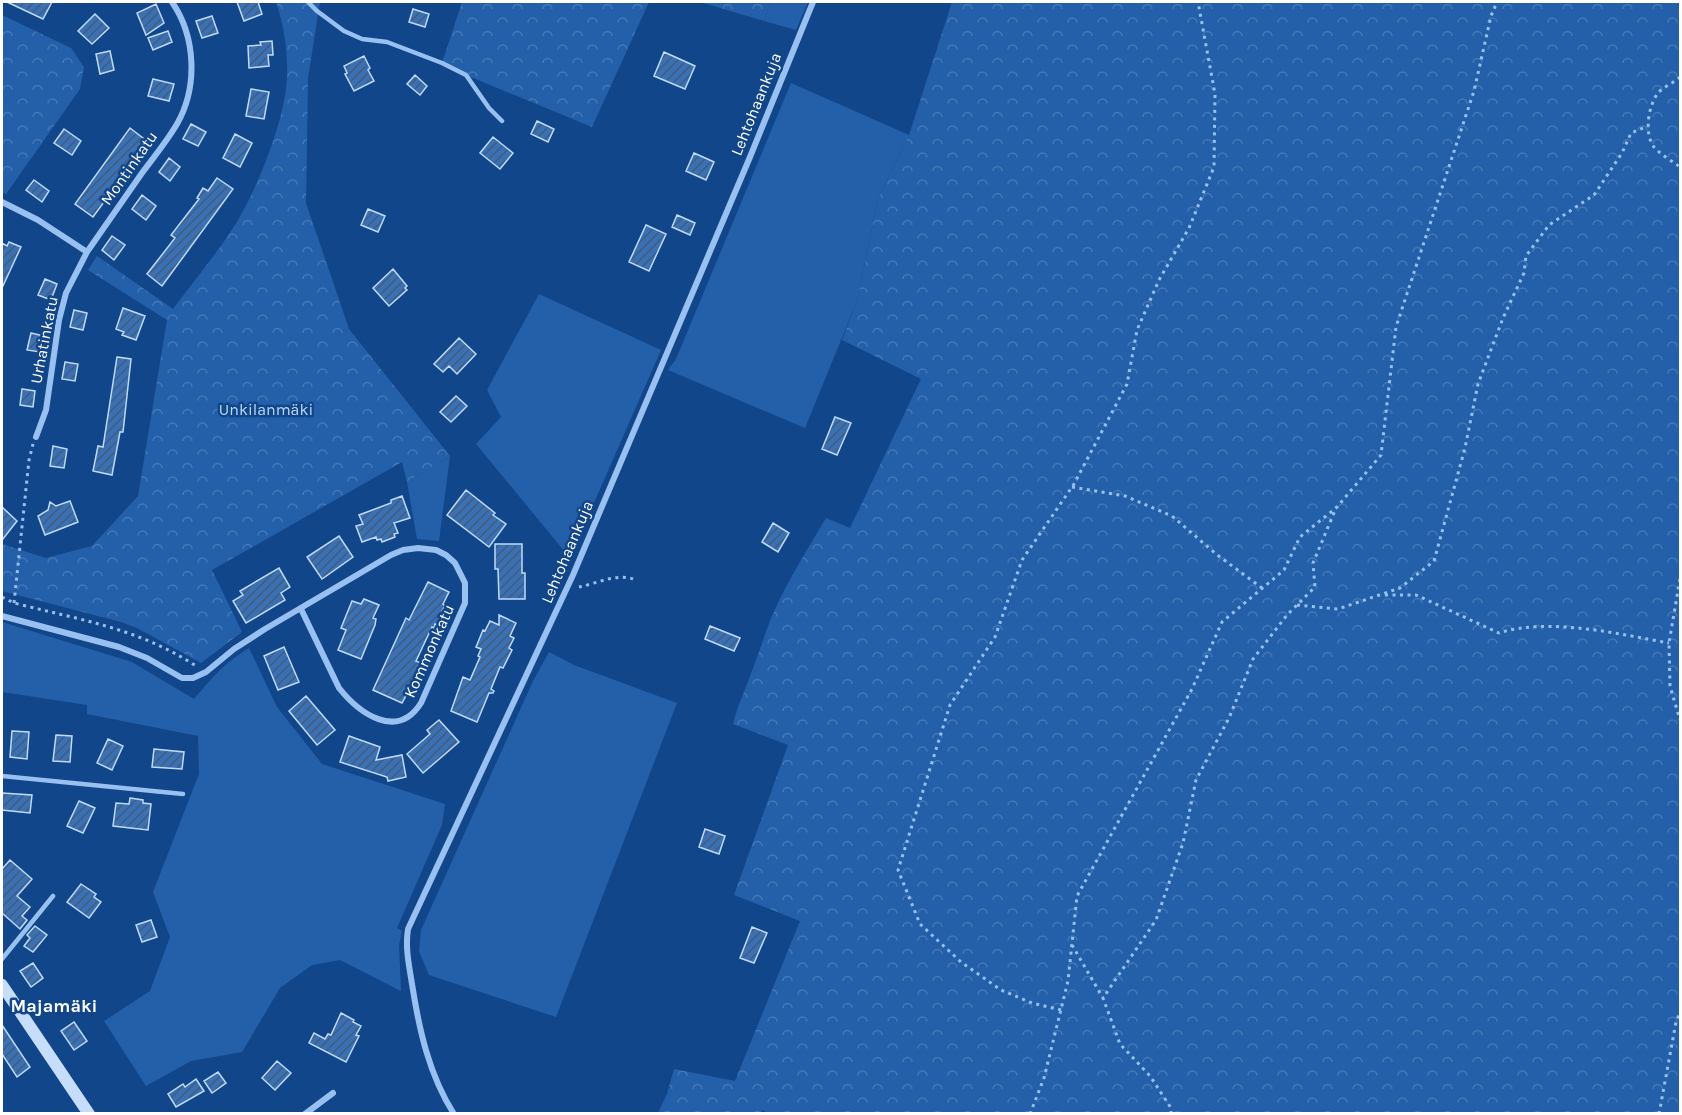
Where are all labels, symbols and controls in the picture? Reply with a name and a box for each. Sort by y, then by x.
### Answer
street label: Lehtohaankuja [727,50,785,158]
street label: Montinkatu [97,127,161,209]
street label: Urhatinkatu [26,295,62,385]
park label: Unkilanmäki [219,400,313,419]
street label: Lehtohaankuja [537,498,597,606]
street label: Kommonkatu [400,601,458,701]
district label: Majamäki [11,995,98,1017]

